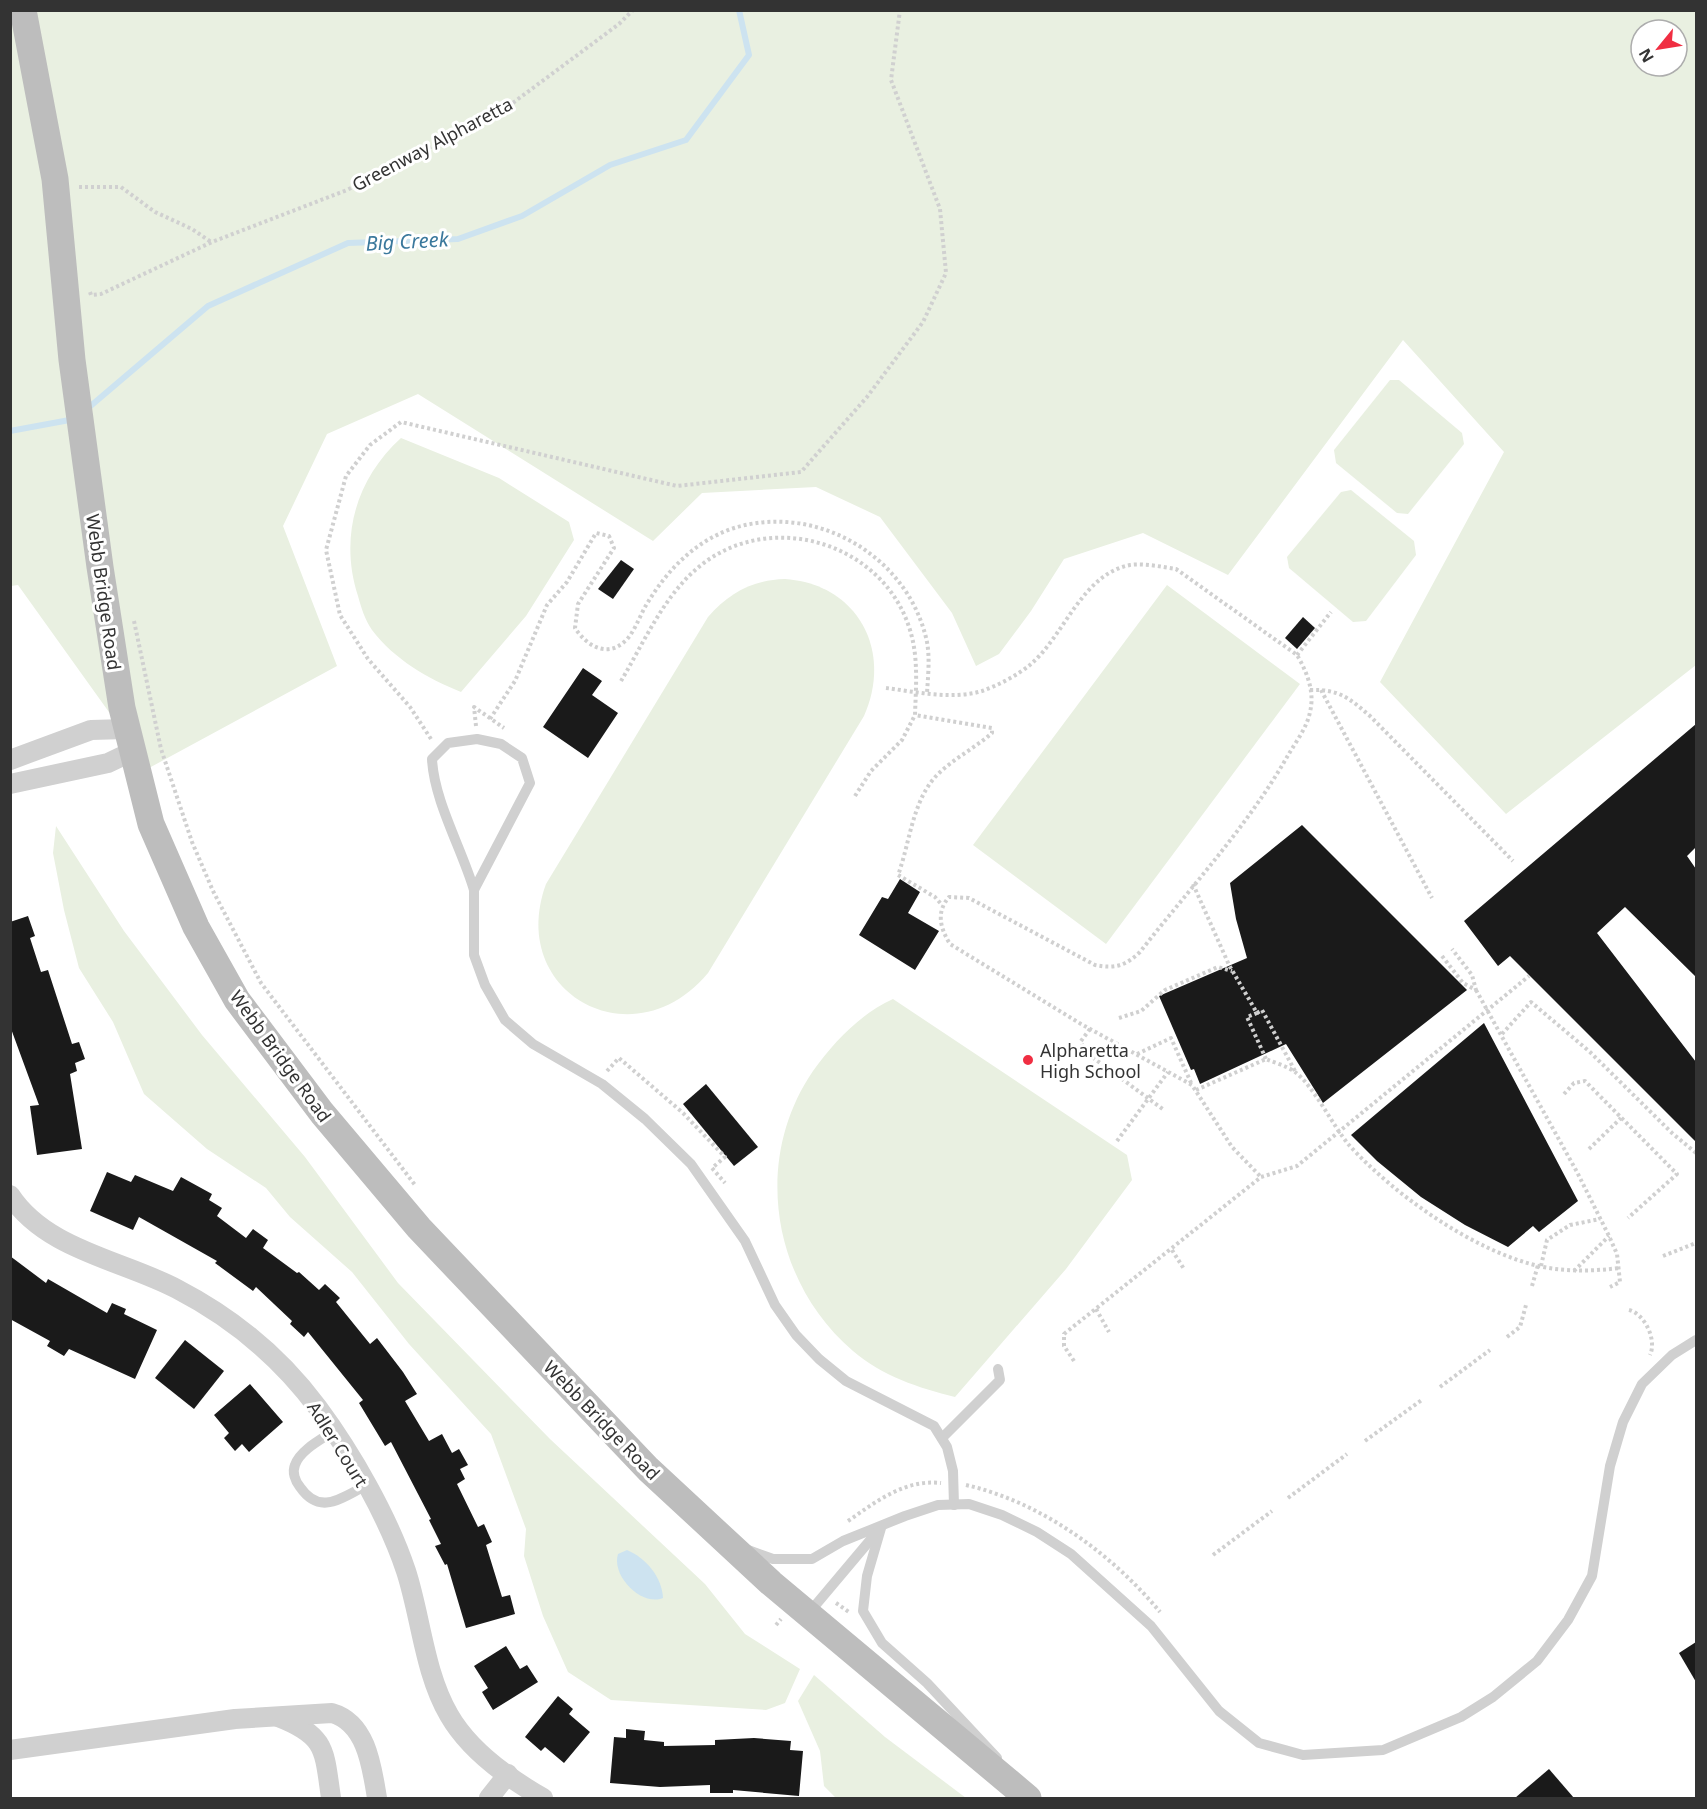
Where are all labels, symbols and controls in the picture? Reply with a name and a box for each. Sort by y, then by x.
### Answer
north arrow [1629,18,1689,78]
text: N [1633,44,1659,67]
street label: Greenway Alpharetta [348,92,516,196]
water label: Big Creek [365,225,450,257]
street label: Webb Bridge Road [81,512,127,672]
street label: Webb Bridge Road [225,985,337,1127]
place label: Alpharetta High School [1040,1038,1141,1083]
marker: Alpharetta High School [1021,1053,1035,1067]
street label: Webb Bridge Road [539,1355,665,1485]
street label: Adler Court [302,1397,374,1492]

